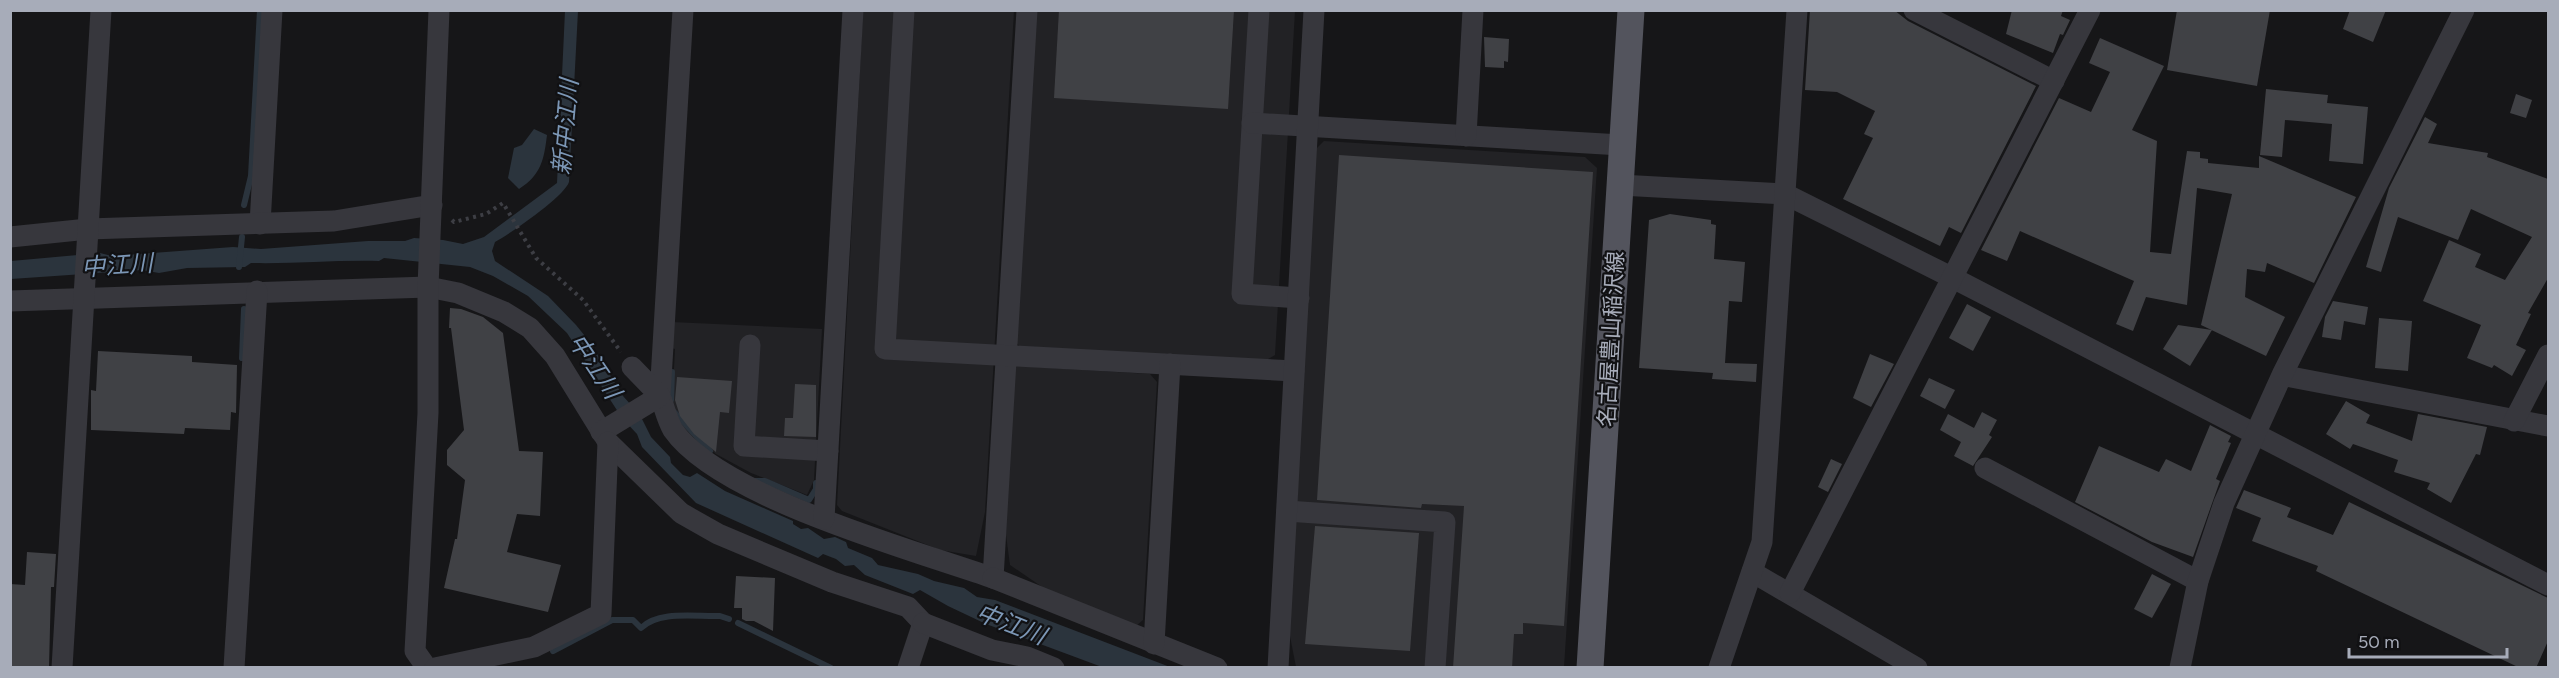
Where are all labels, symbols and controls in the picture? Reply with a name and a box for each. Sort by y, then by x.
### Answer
water label: 新中江川 [546,75,584,176]
water label: 中江川 [80,248,157,282]
street label: 名古屋豊山稲沢線 [1593,250,1629,428]
water label: 中江川 [563,328,629,406]
water label: 中江川 [972,598,1053,652]
scale bar [2349,621,2506,659]
text: 50 m [2358,631,2400,653]

